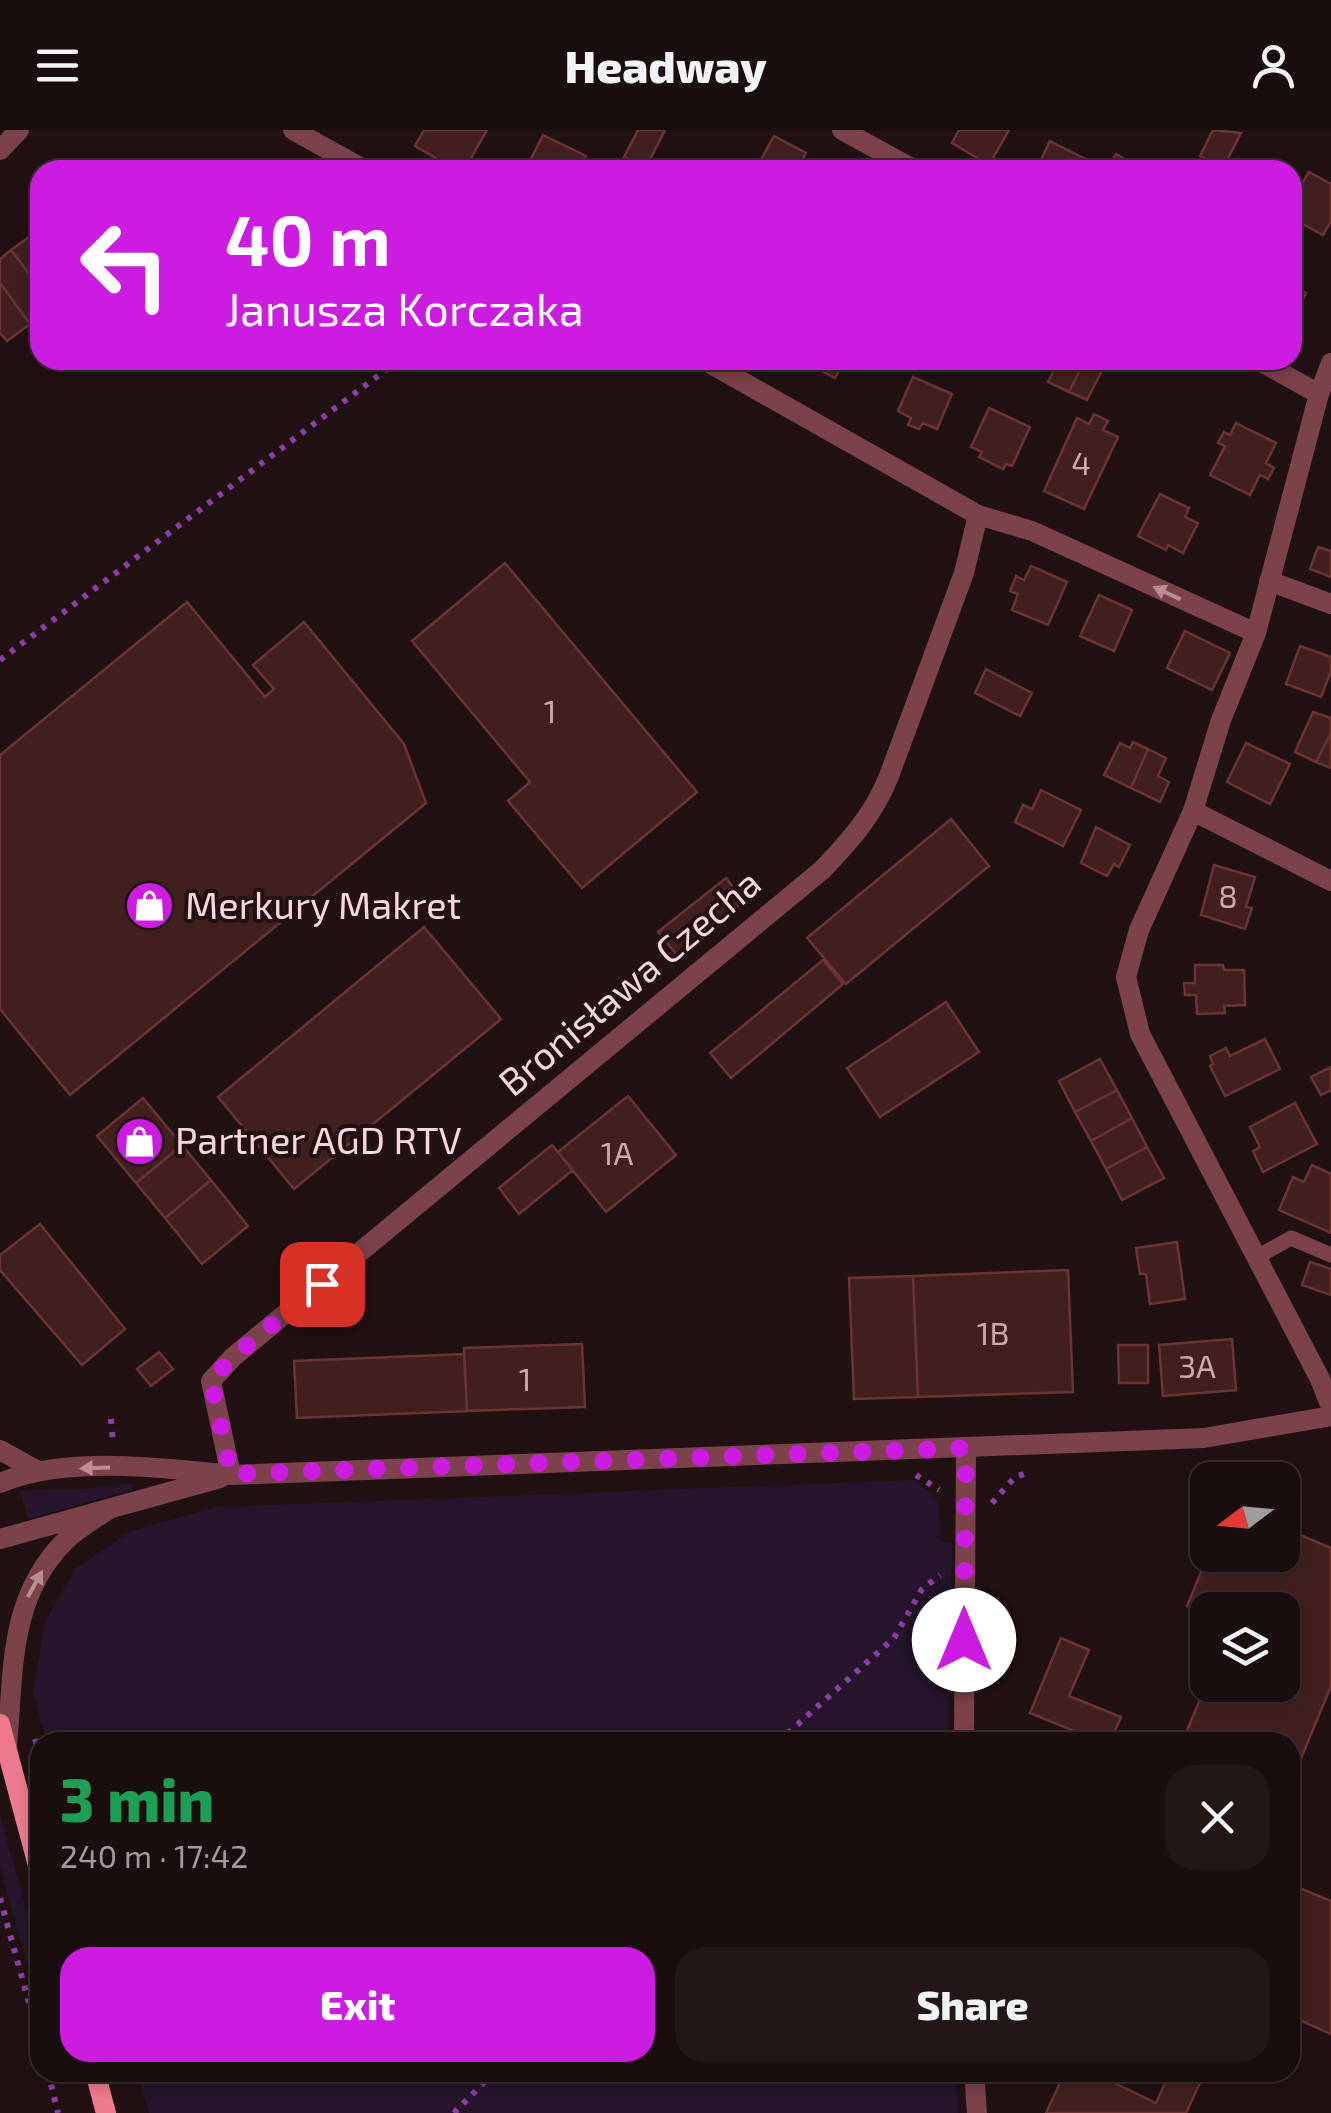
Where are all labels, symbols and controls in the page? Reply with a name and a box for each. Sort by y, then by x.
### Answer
icon: menu [30,38,85,93]
text: Headway [564,38,767,92]
icon: person [1246,38,1301,93]
text: 40 m [225,196,391,280]
icon: left [60,200,190,330]
text: Janusza Korczaka [225,281,584,335]
house number: 4 [1071,443,1091,481]
one-way arrow [1153,585,1182,601]
house number: 1 [544,691,556,729]
street label: Bronisława Czecha [488,859,769,1104]
house number: 8 [1218,876,1238,914]
shop icon: Merkury Makret [124,880,176,932]
place label: Merkury Makret [185,881,461,927]
shop icon: Partner AGD RTV [114,1115,166,1167]
place label: Partner AGD RTV [175,1116,462,1162]
house number: 1A [601,1133,633,1171]
pin [280,1242,365,1327]
icon: arrive [295,1257,350,1312]
house number: 1B [977,1313,1009,1351]
house number: 3A [1178,1346,1216,1384]
house number: 1 [519,1359,531,1397]
one-way arrow [79,1461,111,1477]
north arrow [1190,1462,1300,1572]
map controls [1190,1462,1300,1702]
one-way arrow [26,1570,43,1599]
position arrow [912,1588,1016,1692]
button: layers [1190,1592,1300,1702]
text: 3 min [60,1762,214,1834]
button: close [1165,1765,1270,1870]
text: 240 m · 17:42 [60,1836,248,1874]
button: Exit [60,1947,655,2062]
button: Share [675,1947,1270,2062]

